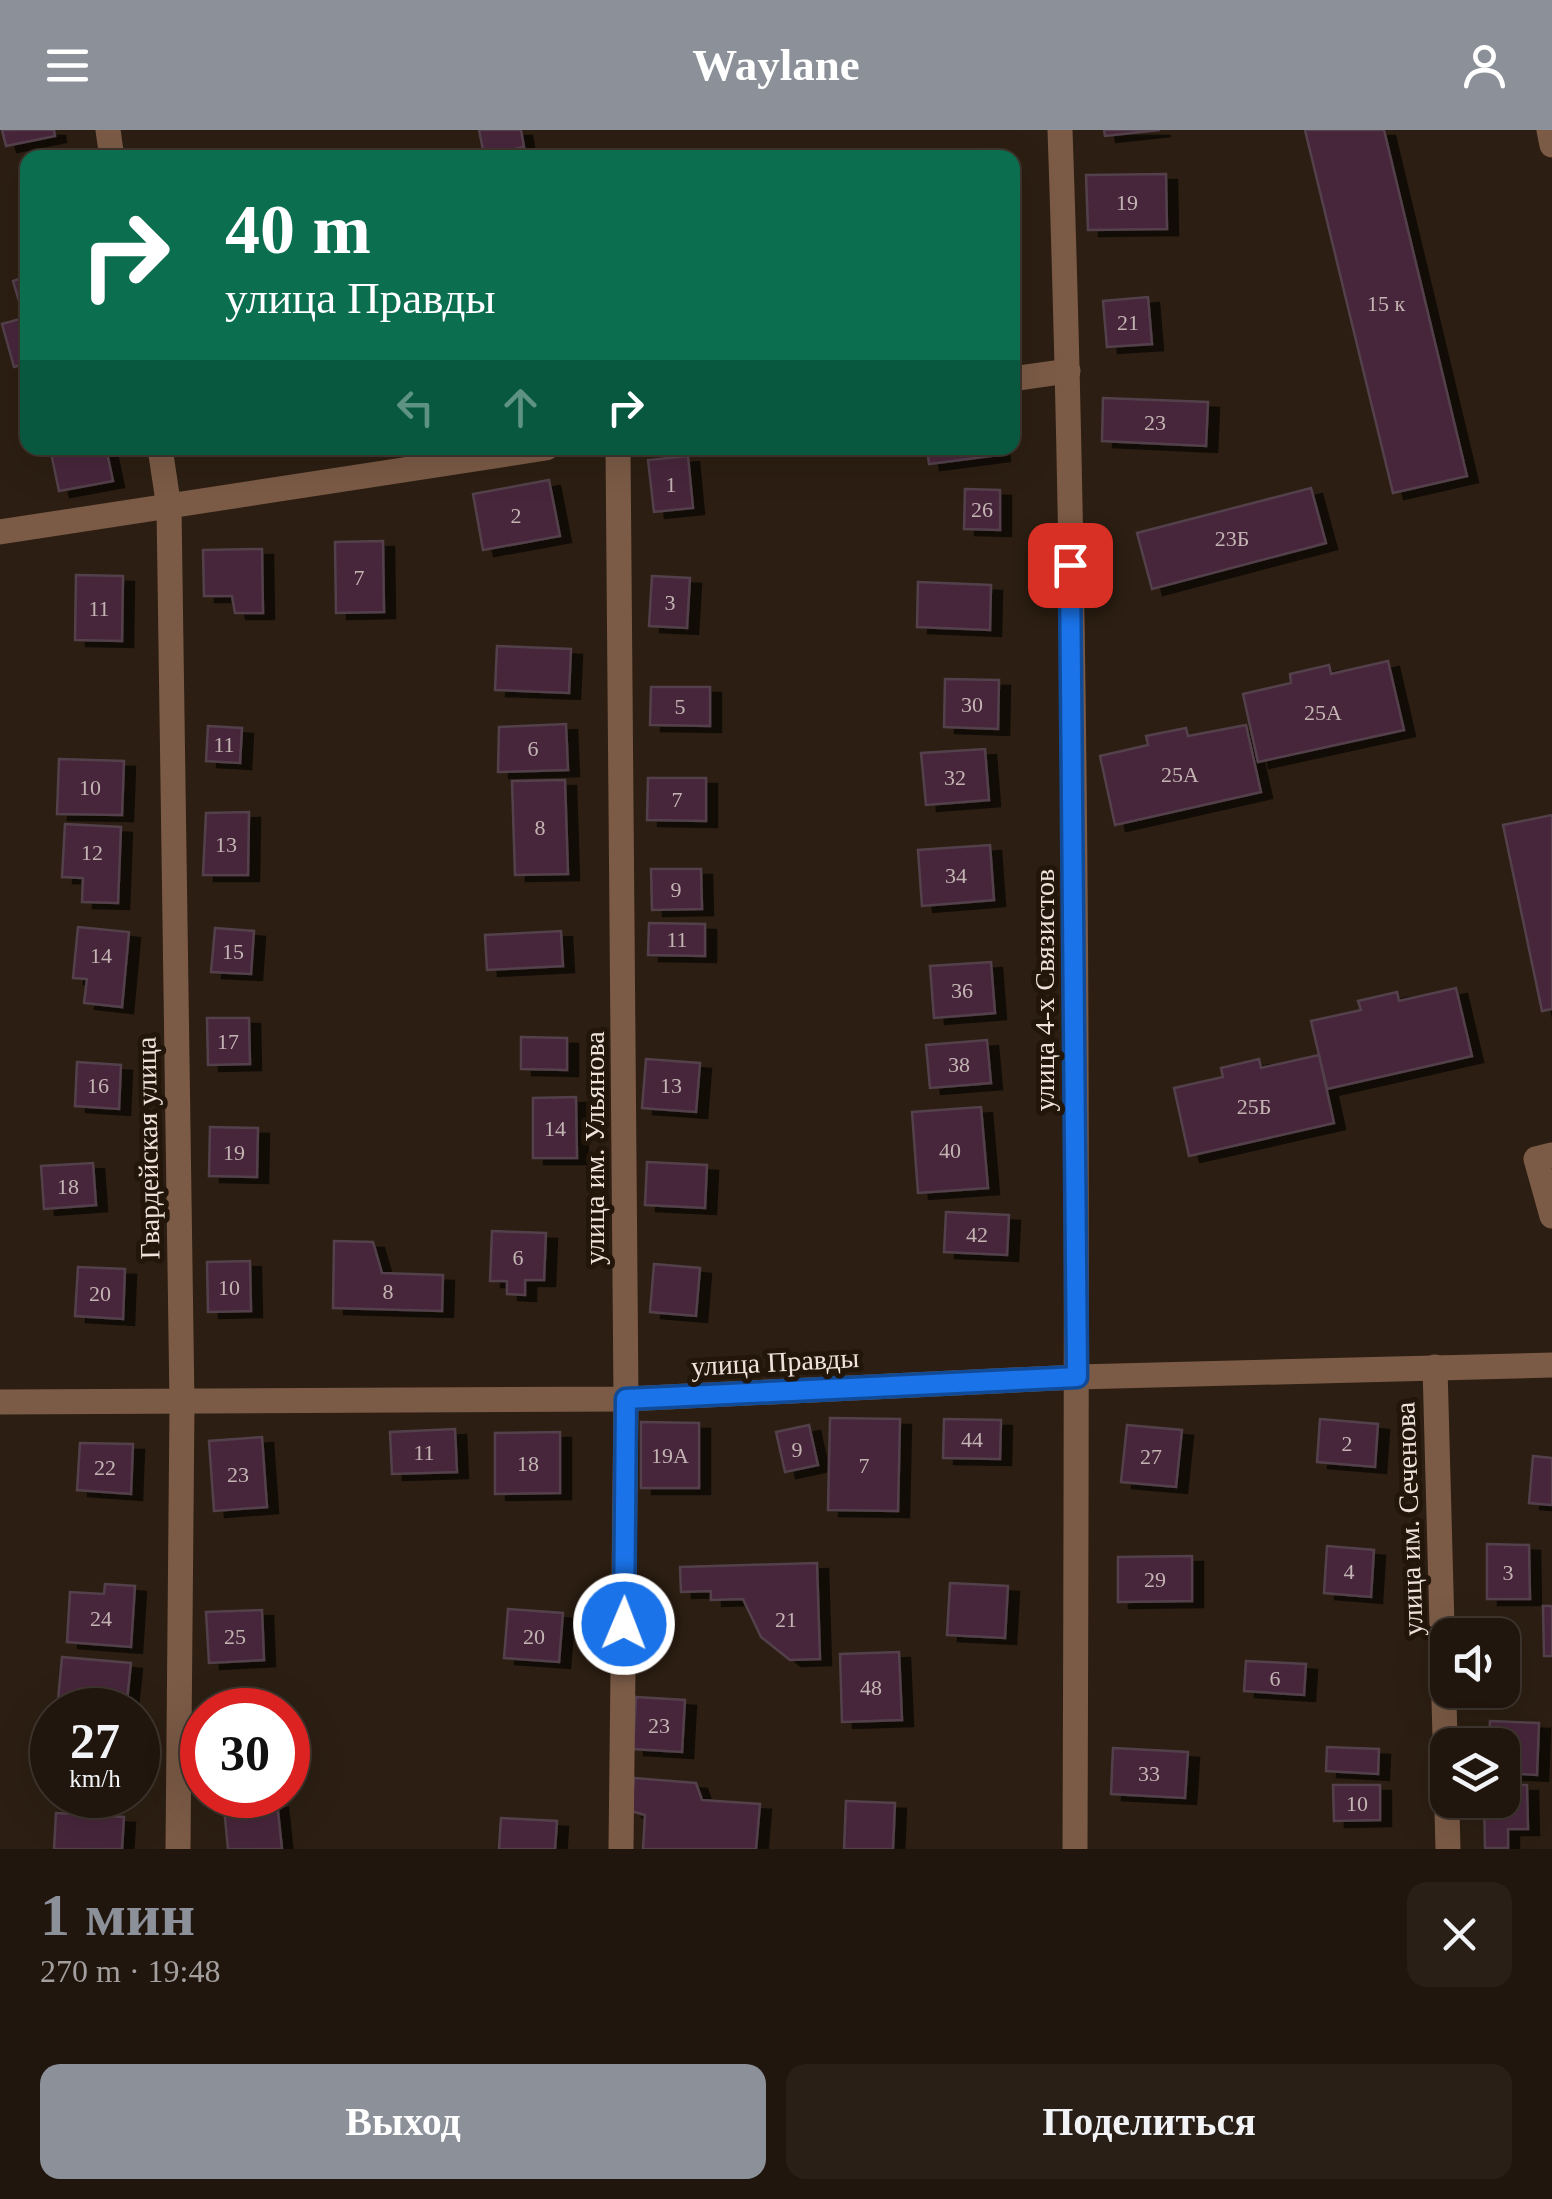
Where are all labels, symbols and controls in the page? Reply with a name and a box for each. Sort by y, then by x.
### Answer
icon: menu [40,38,95,93]
icon: person [1457,38,1512,93]
text: Waylane [692,40,860,90]
icon: right [60,190,190,320]
house number: 19 [1116,190,1138,215]
text: 40 m [225,191,371,268]
text: улица Правды [225,273,496,323]
house number: 15 к [1367,291,1405,316]
house number: 21 [1117,310,1139,335]
icon: left [388,380,443,435]
icon: ahead [493,380,548,435]
icon: right [598,380,653,435]
house number: 23 [1144,410,1166,435]
house number: 1 [666,472,677,497]
house number: 26 [971,497,993,522]
house number: 2 [511,503,522,528]
pin [1028,523,1113,608]
house number: 23Б [1215,526,1249,551]
icon: arrive [1043,538,1098,593]
house number: 7 [354,565,365,590]
house number: 3 [665,590,676,615]
house number: 11 [88,596,110,621]
house number: 30 [961,692,983,717]
house number: 5 [675,694,686,719]
house number: 25А [1304,700,1342,725]
house number: 11 [213,732,235,757]
house number: 6 [528,736,539,761]
house number: 25А [1161,762,1199,787]
house number: 32 [944,765,966,790]
house number: 10 [79,775,101,800]
house number: 7 [672,787,683,812]
house number: 8 [535,815,546,840]
house number: 13 [215,832,237,857]
house number: 12 [81,840,103,865]
house number: 34 [945,863,967,888]
street label: улица 4-х Связистов [1029,869,1060,1111]
house number: 9 [671,877,682,902]
house number: 11 [666,927,688,952]
house number: 15 [222,939,244,964]
house number: 14 [90,943,112,968]
house number: 36 [951,978,973,1003]
house number: 17 [217,1029,239,1054]
street label: улица им. Ульянова [579,1031,610,1265]
street label: Гвардейская улица [131,1036,165,1260]
house number: 38 [948,1052,970,1077]
house number: 16 [87,1073,109,1098]
house number: 13 [660,1073,682,1098]
house number: 25Б [1237,1094,1271,1119]
house number: 14 [544,1116,566,1141]
house number: 40 [939,1138,961,1163]
house number: 19 [223,1140,245,1165]
house number: 18 [57,1174,79,1199]
house number: 42 [966,1222,988,1247]
house number: 6 [513,1245,524,1270]
house number: 10 [218,1275,240,1300]
house number: 8 [383,1279,394,1304]
house number: 20 [89,1281,111,1306]
street label: улица Правды [690,1342,860,1382]
street label: улица им. Сеченова [1389,1401,1429,1637]
house number: 44 [961,1427,983,1452]
house number: 2 [1342,1431,1353,1456]
house number: 9 [792,1437,803,1462]
house number: 11 [413,1440,435,1465]
house number: 19А [651,1443,689,1468]
house number: 27 [1140,1444,1162,1469]
house number: 18 [517,1451,539,1476]
house number: 7 [859,1453,870,1478]
house number: 22 [94,1455,116,1480]
house number: 23 [227,1462,249,1487]
house number: 4 [1344,1559,1355,1584]
house number: 3 [1503,1560,1514,1585]
house number: 29 [1144,1567,1166,1592]
position arrow [572,1572,676,1676]
house number: 24 [90,1606,112,1631]
house number: 21 [775,1607,797,1632]
map controls [1430,1618,1520,1818]
button: sound [1430,1618,1520,1708]
house number: 25 [224,1624,246,1649]
house number: 20 [523,1624,545,1649]
house number: 6 [1270,1666,1281,1691]
house number: 48 [860,1675,882,1700]
speed limit sign: 30 [180,1688,310,1818]
text: 27 [70,1713,120,1769]
house number: 23 [648,1713,670,1738]
button: layers [1430,1728,1520,1818]
house number: 33 [1138,1761,1160,1786]
text: km/h [69,1765,121,1792]
house number: 10 [1346,1791,1368,1816]
text: 1 мин [40,1882,195,1948]
button: close [1407,1882,1512,1987]
text: 270 m · 19:48 [40,1953,220,1989]
button: Выход [40,2064,766,2179]
button: Поделиться [786,2064,1512,2179]

